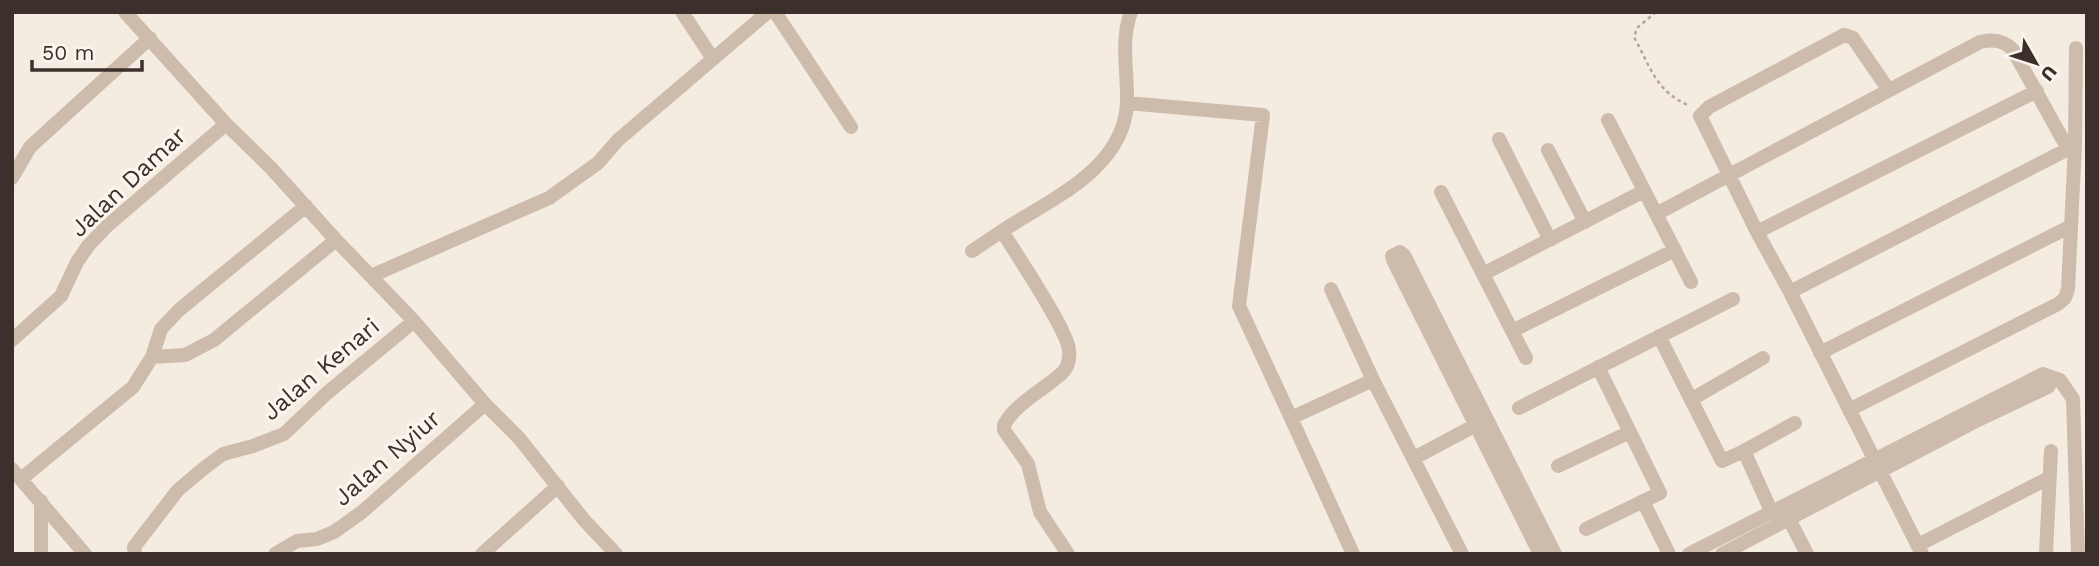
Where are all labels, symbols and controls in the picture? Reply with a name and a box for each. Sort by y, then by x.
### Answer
scale bar [32,28,142,72]
north arrow [2001,28,2071,98]
text: 50 m [42,40,94,65]
text: U [2036,61,2062,86]
street label: Jalan Damar [64,121,192,243]
street label: Jalan Kenari [257,312,385,426]
street label: Jalan Nyiur [328,404,446,512]

